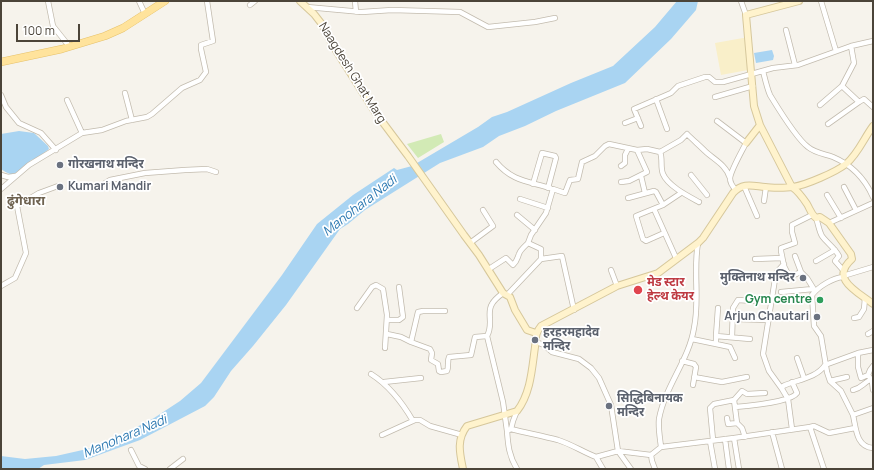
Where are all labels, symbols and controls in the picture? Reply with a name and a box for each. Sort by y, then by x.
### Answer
scale bar [18,16,82,42]
street label: Naagdesh Ghat Marg [315,20,389,126]
text: 100 m [23,22,55,39]
place label: गोरखनाथ मन्दिर [68,158,144,172]
marker: गोरखनाथ मन्दिर [55,160,65,170]
water label: Manohara Nadi [320,172,400,240]
place label: Kumari Mandir [68,180,151,194]
marker: Kumari Mandir [55,182,65,192]
district label: ढुंगेधारा [7,193,45,209]
place label: मुक्तिनाथ मन्दिर [720,271,795,285]
marker: मुक्तिनाथ मन्दिर [798,273,808,283]
place label: मेड स्टार हेल्थ केयर [647,276,694,304]
marker: मेड स्टार हेल्थ केयर [632,284,644,296]
place label: Gym centre [745,293,812,307]
marker: Gym centre [815,295,825,305]
place label: Arjun Chautari [724,310,809,324]
marker: Arjun Chautari [812,312,822,322]
place label: हरहरमहादेव मन्दिर [543,326,599,354]
marker: हरहरमहादेव मन्दिर [530,335,540,345]
place label: सिद्धिबिनायक मन्दिर [617,392,683,420]
marker: सिद्धिबिनायक मन्दिर [604,401,614,411]
water label: Manohara Nadi [81,412,169,462]

